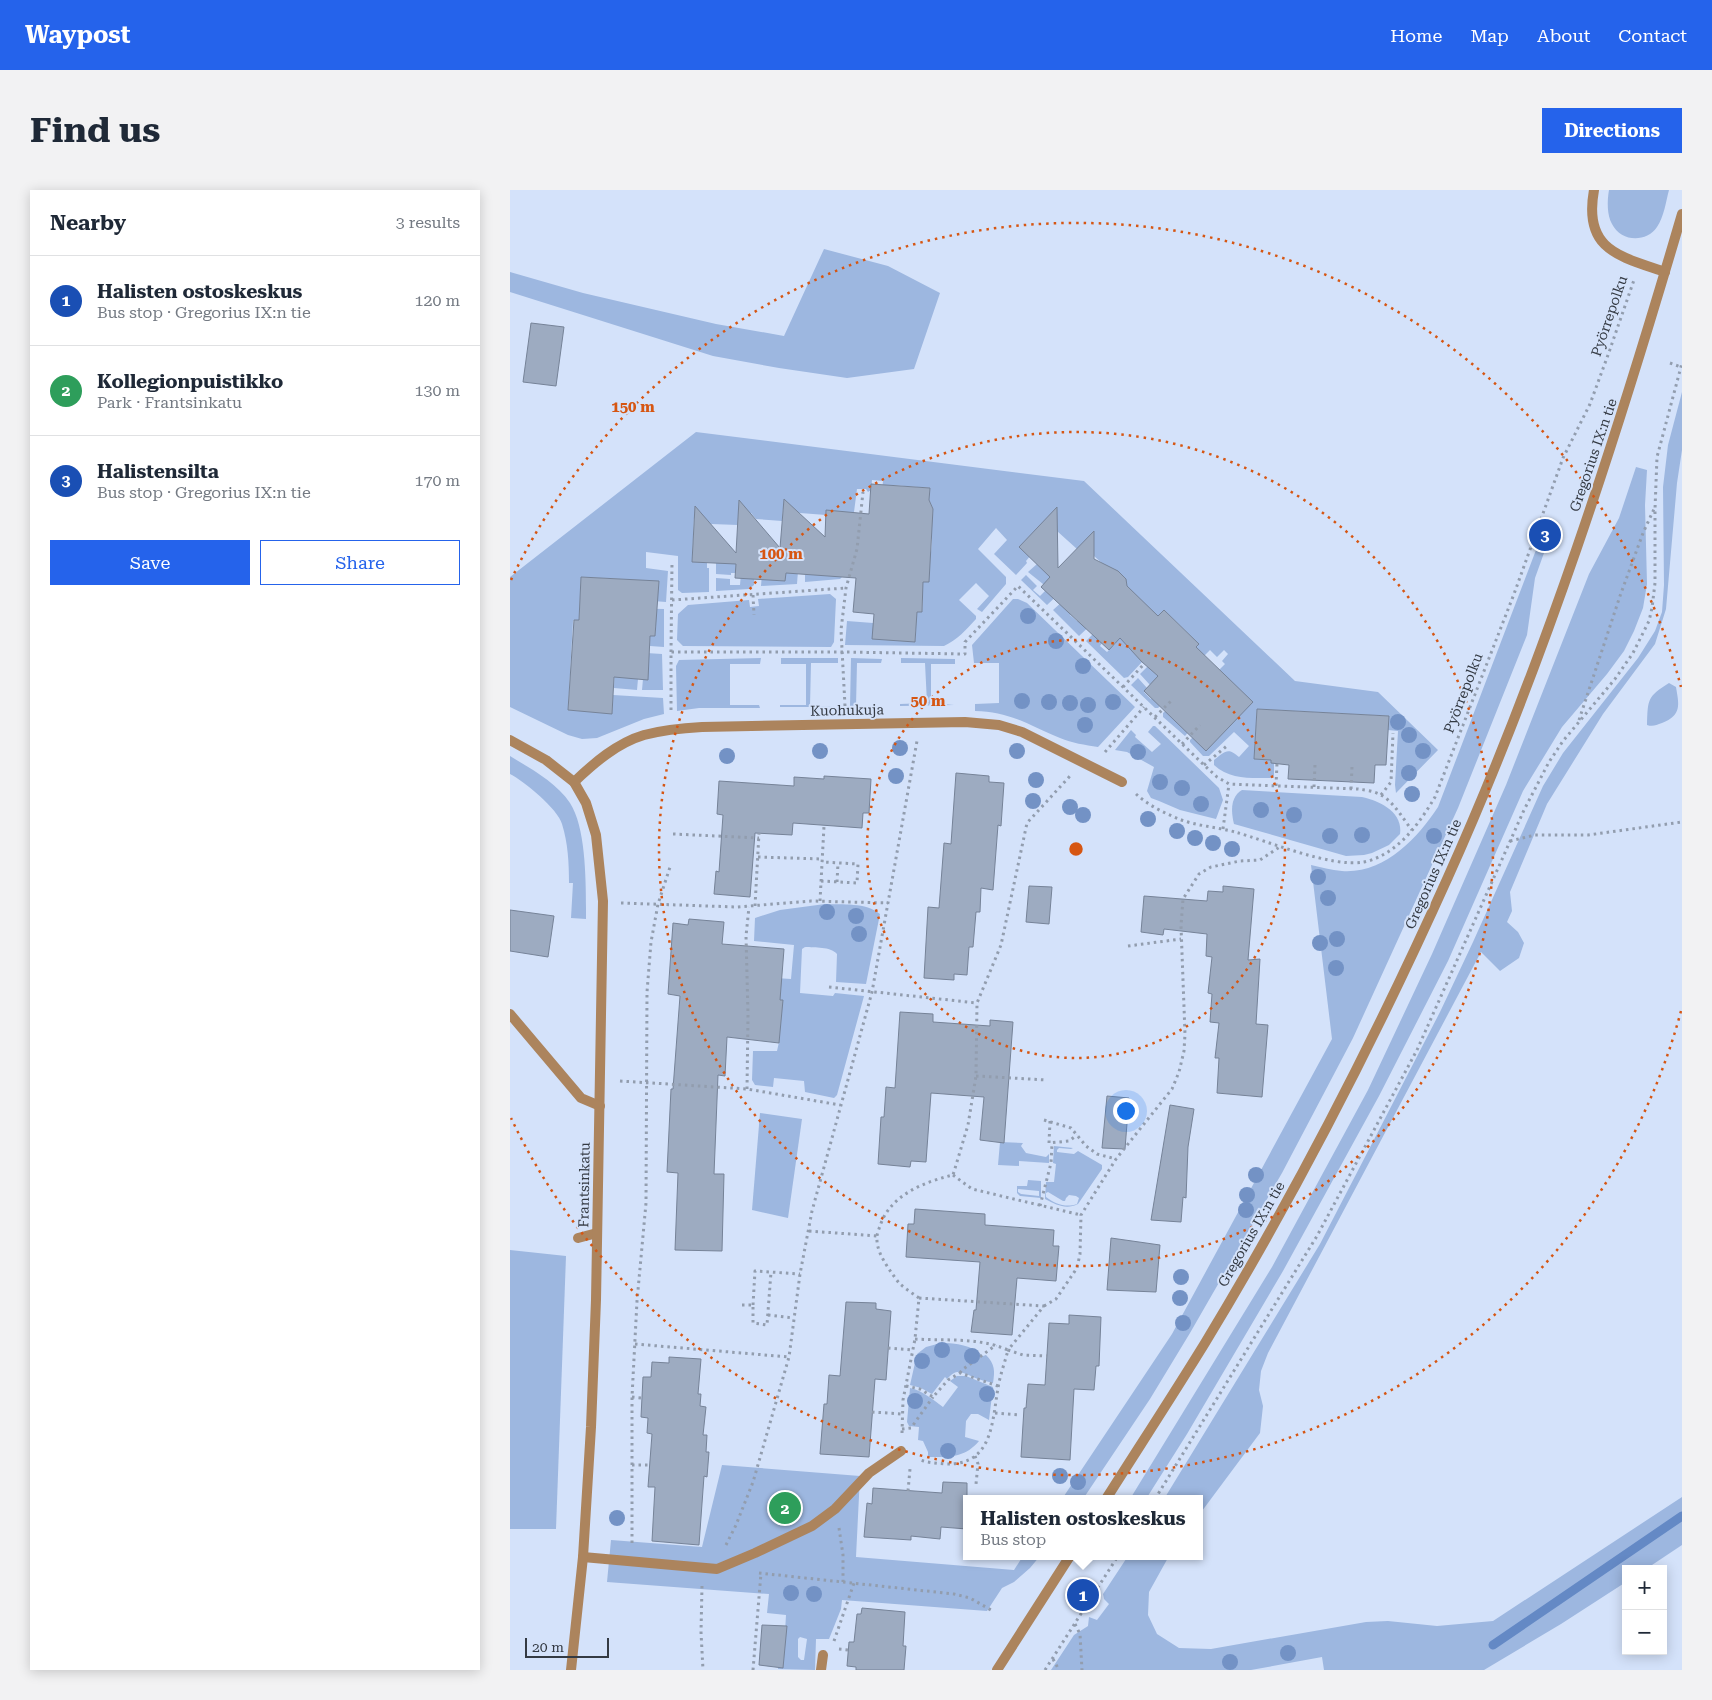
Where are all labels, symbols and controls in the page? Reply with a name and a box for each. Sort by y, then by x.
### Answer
text: Waypost [25,21,130,49]
text: Home [1390,25,1442,46]
text: Map [1470,25,1509,46]
text: About [1537,25,1590,46]
text: Contact [1618,25,1687,46]
button: Directions [1542,108,1682,153]
text: Find us [30,110,160,151]
text: Nearby [50,211,126,235]
text: 3 results [396,213,460,232]
street label: Pyörrepolku [1588,273,1630,359]
text: Halisten ostoskeskus [97,280,302,303]
text: 1 [62,291,70,310]
text: 120 m [414,291,460,310]
text: Bus stop · Gregorius IX:n tie [97,303,311,322]
text: Kollegionpuistikko [97,370,283,393]
text: 2 [62,381,70,400]
text: 130 m [414,381,460,400]
text: Park · Frantsinkatu [97,393,242,412]
street label: Gregorius IX:n tie [1566,396,1620,514]
text: 150 m [611,398,655,416]
text: Halistensilta [97,460,219,483]
text: 3 [62,471,70,490]
text: 170 m [414,471,460,490]
text: Bus stop · Gregorius IX:n tie [97,483,311,502]
pin: 3 [1529,516,1561,554]
button: Save [50,540,250,585]
button: Share [260,540,460,585]
text: 100 m [759,545,803,563]
street label: Pyörrepolku [1440,650,1486,735]
text: 50 m [910,692,946,710]
street label: Kuohukuja [810,701,884,719]
street label: Gregorius IX:n tie [1402,816,1465,931]
centre of rings [1067,840,1085,858]
your location [1113,1098,1139,1124]
street label: Frantsinkatu [575,1142,593,1228]
street label: Gregorius IX:n tie [1214,1178,1288,1289]
pin: 2 [769,1489,801,1527]
popup [963,1495,1203,1560]
text: Halisten ostoskeskus [980,1507,1186,1530]
text: Bus stop [980,1530,1046,1549]
map controls [1622,1565,1667,1655]
button: + [1622,1565,1667,1610]
pin: 1 [1067,1576,1099,1614]
button: − [1622,1610,1667,1655]
scale bar [525,1635,609,1658]
text: 20 m [532,1639,564,1655]

